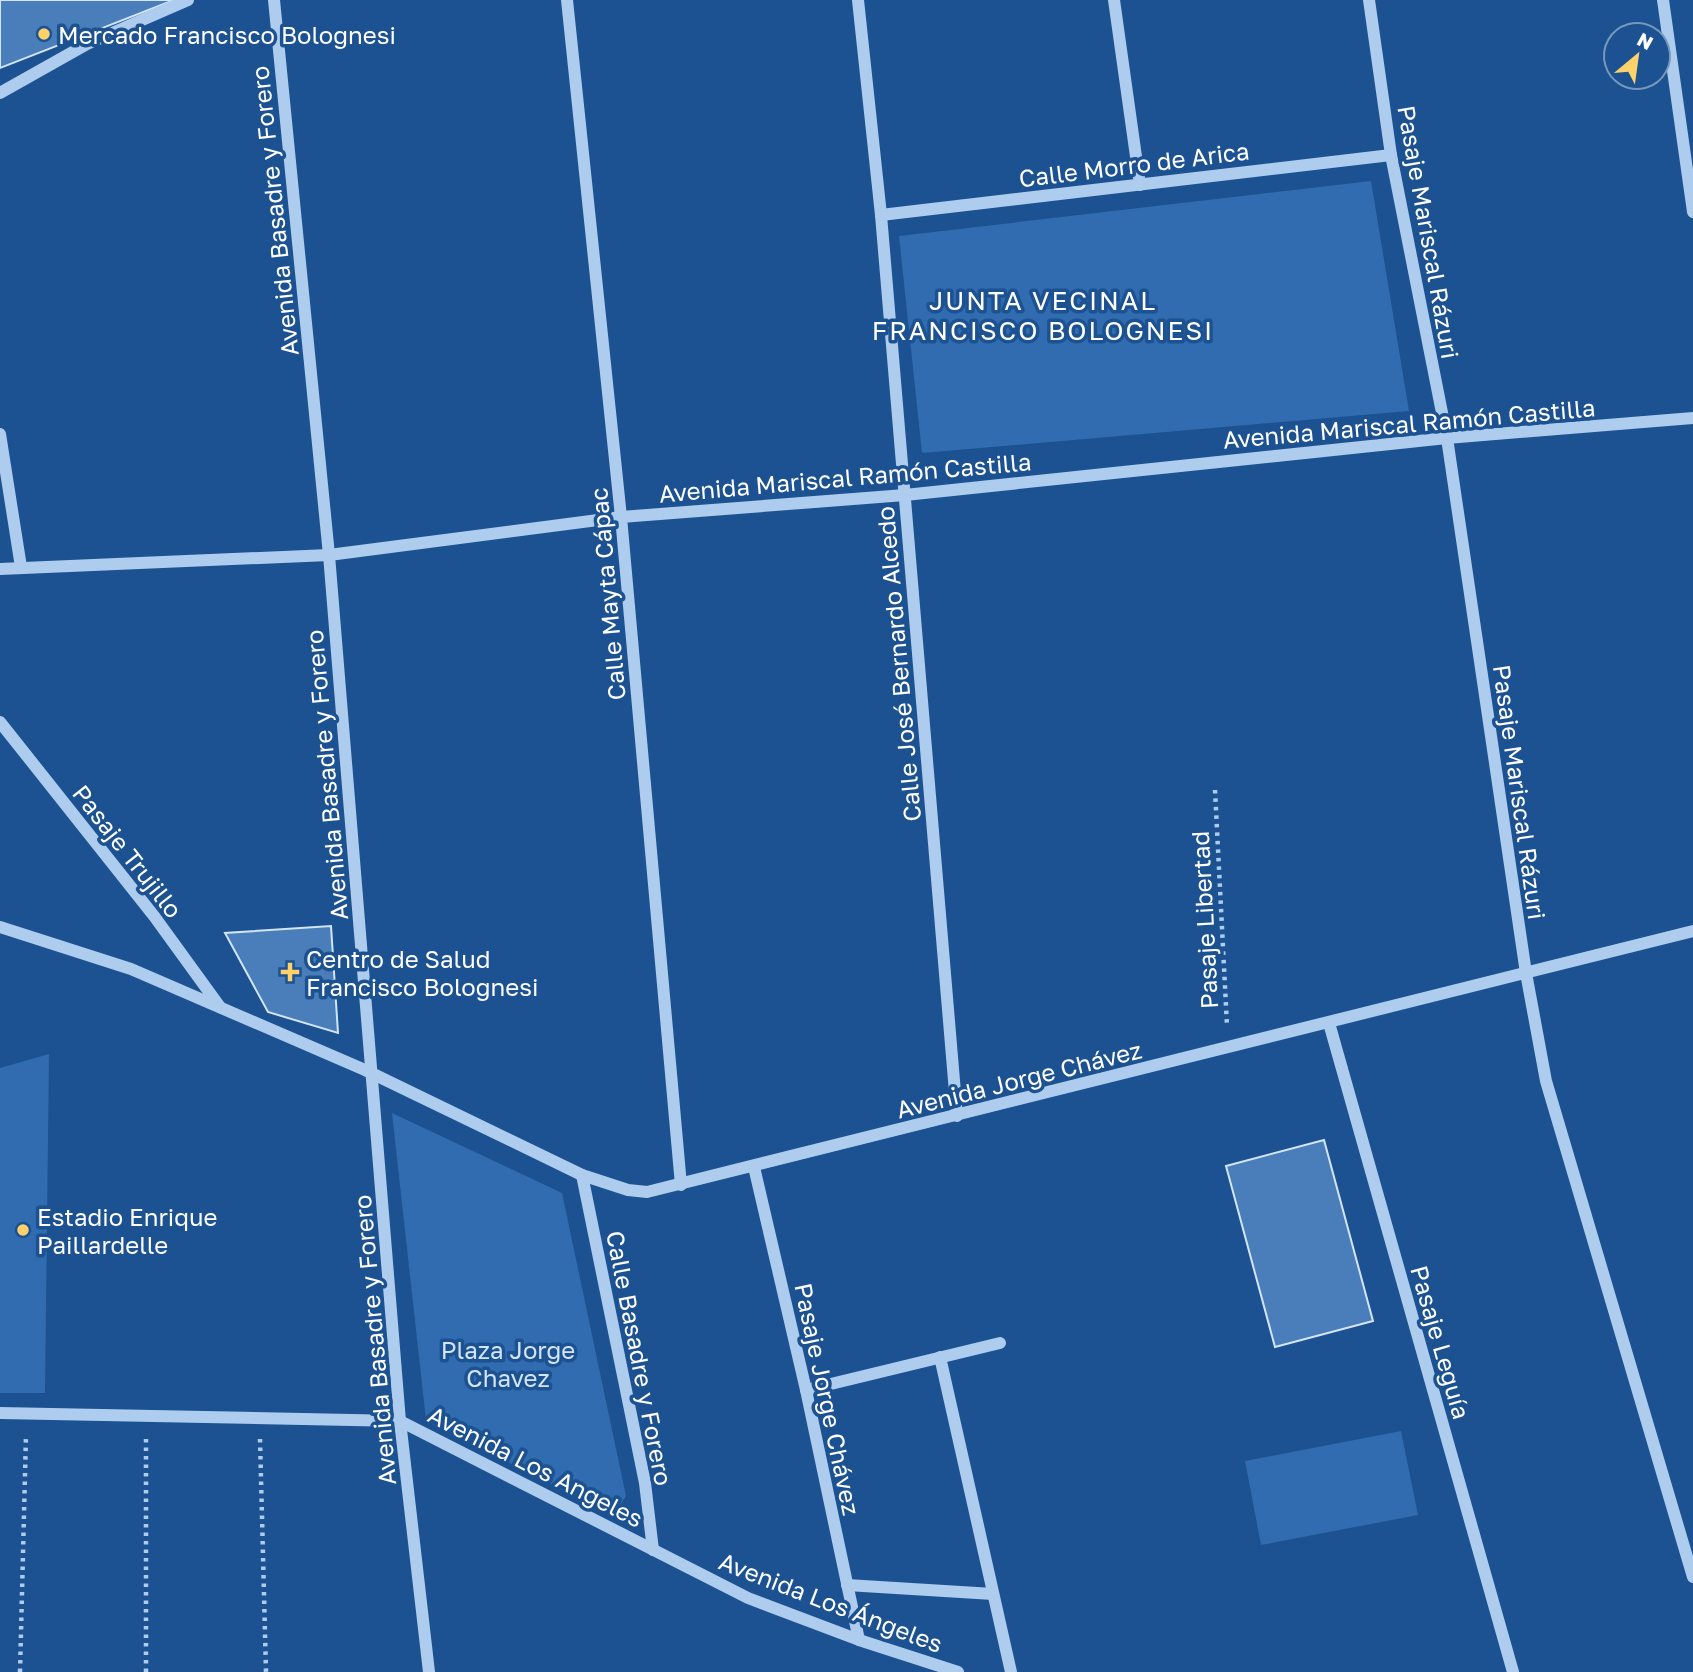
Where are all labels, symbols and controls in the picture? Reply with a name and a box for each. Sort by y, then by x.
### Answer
place label: Mercado Francisco Bolognesi [58,20,396,49]
north arrow [1602,21,1672,91]
marker: Mercado Francisco Bolognesi [36,26,52,42]
text: N [1634,27,1657,54]
street label: Avenida Basadre y Forero [244,65,304,357]
street label: Pasaje Mariscal Rázuri [1392,103,1466,361]
street label: Calle Morro de Arica [1017,135,1251,193]
district label: JUNTA VECINAL FRANCISCO BOLOGNESI [872,285,1214,346]
street label: Avenida Mariscal Ramón Castilla [1222,392,1596,454]
street label: Avenida Mariscal Ramón Castilla [658,446,1032,508]
street label: Calle Mayta Cápac [583,487,631,701]
street label: Calle José Bernardo Alcedo [870,505,926,823]
street label: Avenida Basadre y Forero [299,629,353,921]
street label: Pasaje Mariscal Rázuri [1488,663,1552,921]
street label: Pasaje Trujillo [67,779,189,923]
street label: Pasaje Libertad [1185,830,1223,1010]
place label: Centro de Salud Francisco Bolognesi [306,944,538,1001]
marker: Centro de Salud Francisco Bolognesi [280,962,300,982]
street label: Avenida Jorge Chávez [893,1034,1145,1124]
street label: Avenida Basadre y Forero [347,1194,401,1486]
place label: Estadio Enrique Paillardelle [37,1202,218,1259]
marker: Estadio Enrique Paillardelle [15,1222,31,1238]
street label: Calle Basadre y Forero [601,1228,679,1488]
street label: Pasaje Leguía [1405,1262,1477,1422]
street label: Pasaje Jorge Chávez [789,1280,867,1518]
park label: Plaza Jorge Chavez [441,1335,575,1392]
street label: Avenida Los Angeles [424,1399,648,1533]
street label: Avenida Los Ángeles [715,1546,947,1658]

